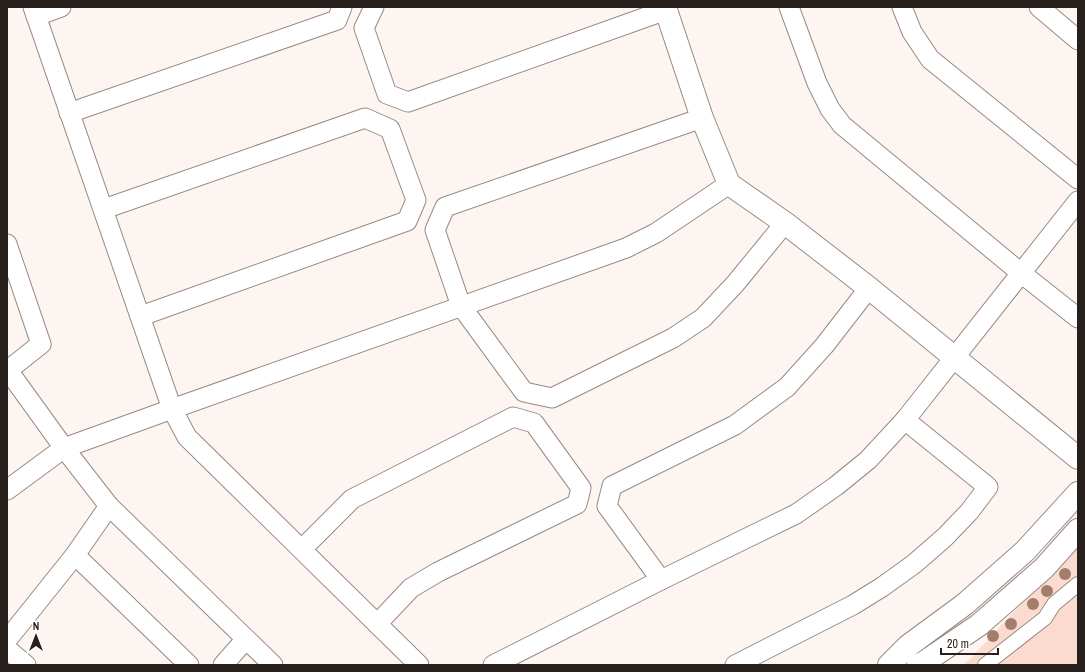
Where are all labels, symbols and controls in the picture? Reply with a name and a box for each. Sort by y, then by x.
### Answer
north arrow [16,616,56,656]
text: N [33,619,39,633]
scale bar [941,630,998,656]
text: 20 m [947,636,969,652]

